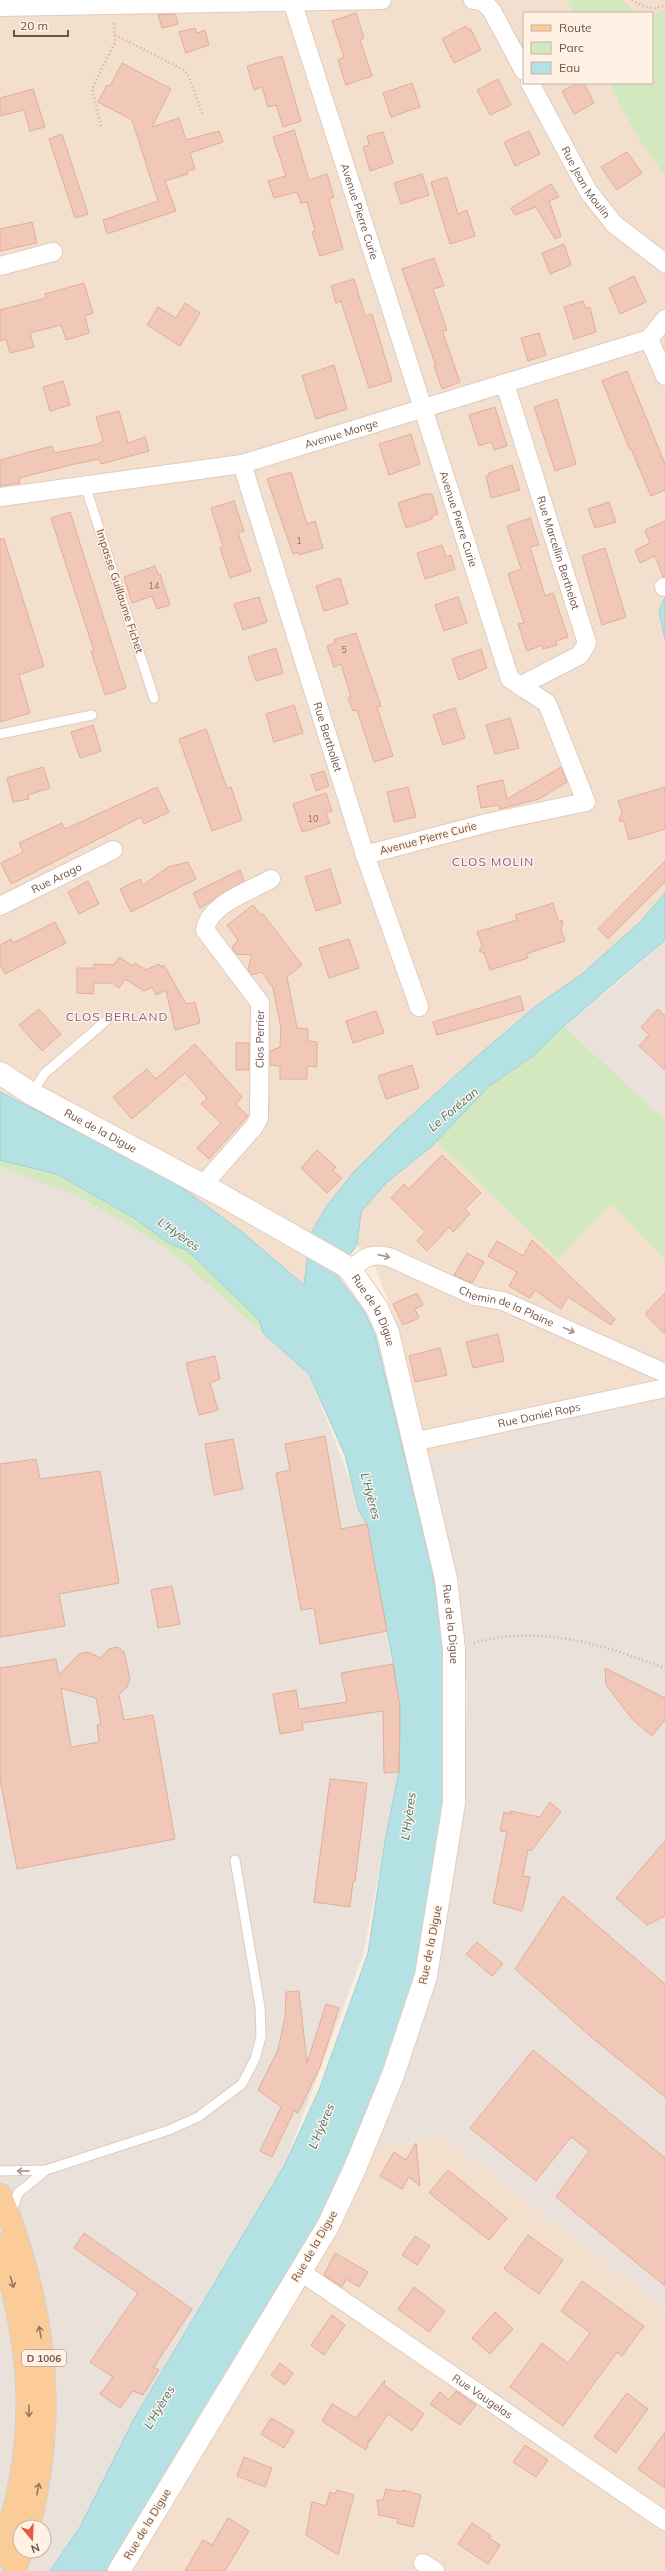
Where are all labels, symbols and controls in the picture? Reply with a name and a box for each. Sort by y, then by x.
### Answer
scale bar [14,12,68,38]
legend [523,12,653,84]
text: 20 m [20,18,48,33]
text: Route [559,20,592,35]
text: Parc [559,40,584,55]
text: Eau [559,60,580,75]
street label: Rue Jean Moulin [558,144,614,221]
street label: Avenue Pierre Curie [338,162,382,261]
street label: Avenue Monge [303,416,380,451]
street label: Avenue Pierre Curie [437,469,481,569]
street label: Rue Marcellin Berthelot [534,494,583,611]
street label: Impasse Guillaume Fichet [93,527,147,655]
house number: 1 [296,535,302,546]
house number: 14 [149,580,160,591]
house number: 5 [341,644,347,655]
street label: Rue Berthollet [310,700,345,774]
house number: 10 [308,813,318,824]
street label: Avenue Pierre Curie [378,818,478,858]
district label: CLOS MOLIN [452,854,534,869]
street label: Rue Arago [29,860,84,896]
district label: CLOS BERLAND [66,1009,168,1024]
street label: Clos Perrier [252,1010,267,1068]
water label: Le Forézan [425,1084,481,1134]
street label: Rue de la Digue [62,1106,139,1156]
water label: L'Hyères [155,1214,203,1254]
one-way arrow [377,1253,390,1261]
street label: Rue de la Digue [348,1272,398,1348]
street label: Chemin de la Plaine [456,1283,556,1330]
one-way arrow [562,1327,574,1335]
street label: Rue Daniel Rops [497,1399,582,1431]
water label: L'Hyères [358,1471,384,1521]
street label: Rue de la Digue [440,1583,461,1664]
water label: L'Hyères [397,1791,419,1841]
street label: Rue de la Digue [415,1904,445,1986]
water label: L'Hyères [305,2101,337,2151]
one-way arrow [17,2168,30,2175]
street label: Rue de la Digue [288,2208,340,2284]
one-way arrow [8,2276,16,2289]
one-way arrow [36,2326,44,2339]
road number: D 1006 [22,2350,66,2366]
street label: Rue Vaugelas [450,2371,516,2422]
water label: L'Hyères [140,2383,178,2431]
one-way arrow [25,2404,32,2417]
one-way arrow [34,2483,42,2496]
street label: Rue de la Digue [120,2486,174,2562]
north arrow [12,2519,52,2559]
text: N [29,2540,41,2556]

